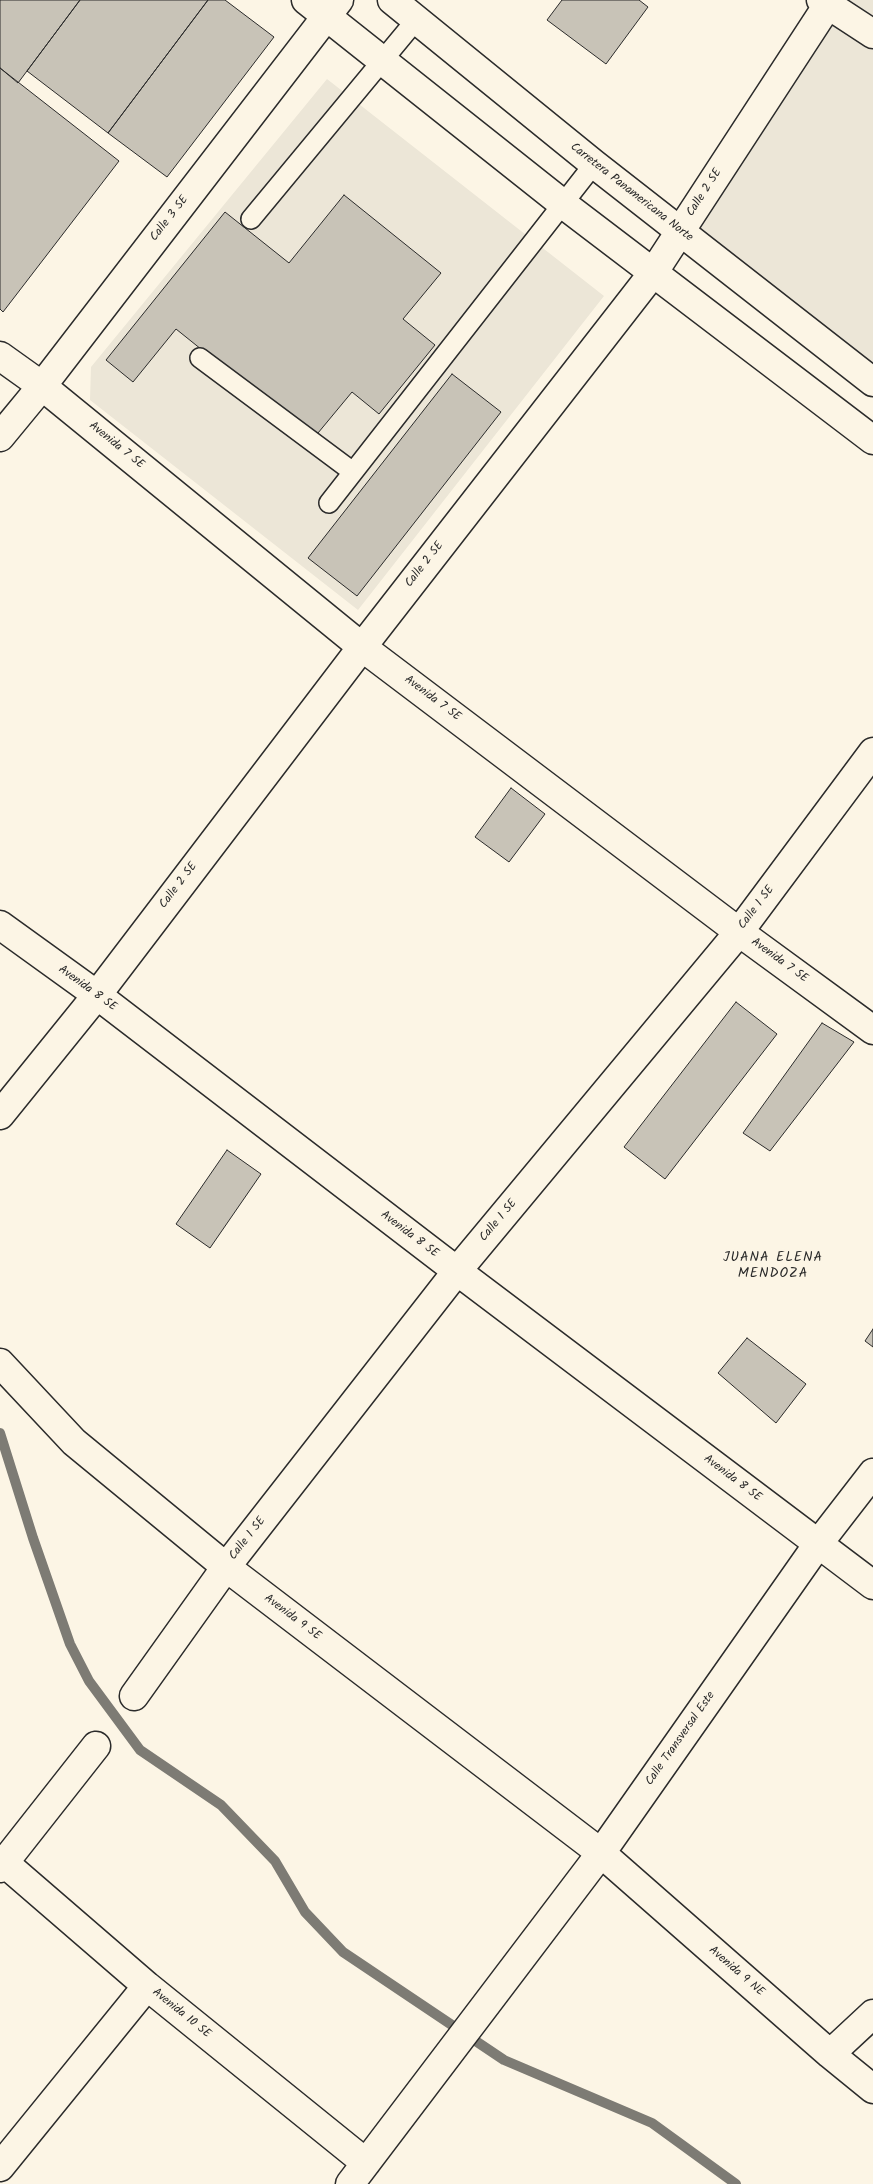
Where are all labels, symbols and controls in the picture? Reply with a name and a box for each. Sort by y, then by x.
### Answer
street label: Carretera Panamericana Norte [567,141,695,245]
street label: Calle 2 SE [684,166,726,220]
street label: Calle 3 SE [148,193,192,245]
street label: Avenida 7 SE [85,419,147,473]
street label: Calle 2 SE [403,539,447,591]
street label: Avenida 7 SE [401,673,463,725]
street label: Calle 2 SE [157,860,201,912]
street label: Calle 1 SE [736,883,778,933]
street label: Avenida 7 SE [748,935,810,987]
street label: Avenida 8 SE [55,963,119,1015]
street label: Calle 1 SE [477,1197,521,1245]
street label: Avenida 8 SE [377,1209,441,1261]
district label: JUANA ELENA MENDOZA [722,1251,824,1284]
street label: Avenida 8 SE [700,1453,764,1505]
street label: Calle 1 SE [227,1515,269,1563]
street label: Avenida 9 SE [261,1592,323,1644]
street label: Calle Transversal Este [643,1689,719,1789]
street label: Avenida 9 NE [705,1944,767,2000]
street label: Avenida 10 SE [149,1986,213,2042]

